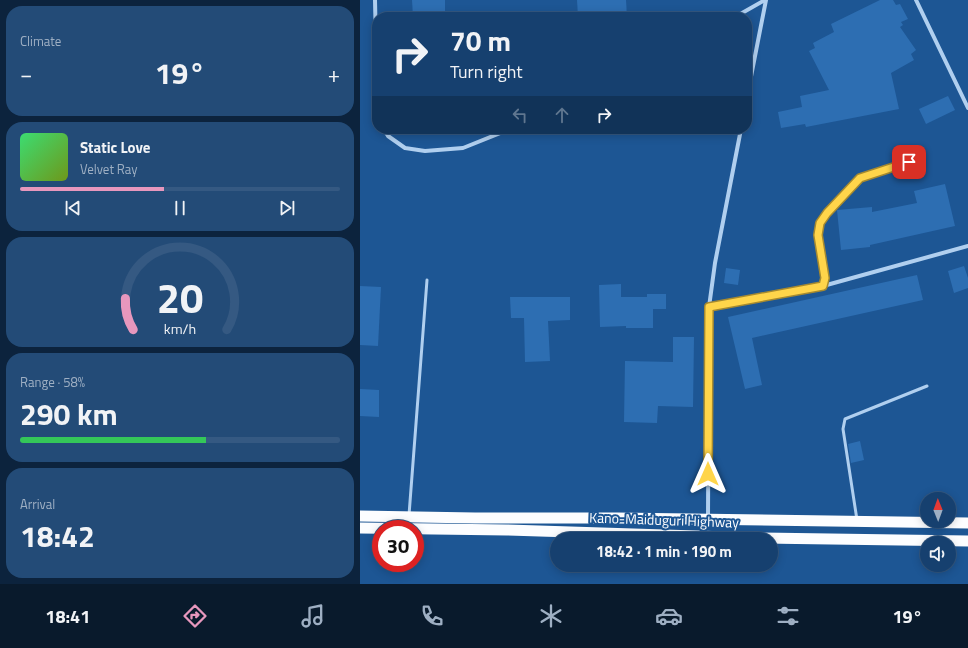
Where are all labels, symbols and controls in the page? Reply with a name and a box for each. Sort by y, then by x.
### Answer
text: 70 m [450,19,511,62]
icon: right [384,28,436,80]
text: Climate [20,31,61,51]
text: 19° [155,50,205,96]
text: − [20,57,32,91]
text: + [328,57,340,91]
text: Turn right [450,58,523,85]
icon: left [509,104,531,126]
icon: ahead [551,104,573,126]
icon: right [593,104,615,126]
text: Static Love [80,136,151,159]
pin [892,145,926,179]
icon: arrive [898,151,920,173]
text: Velvet Ray [80,159,138,179]
icon: previous [62,197,84,219]
icon: pause [169,197,191,219]
icon: next [276,197,298,219]
text: 20 [157,266,203,329]
text: km/h [164,318,196,340]
text: Range · 58% [20,372,85,392]
text: 290 km [20,391,118,437]
position arrow [687,453,729,495]
north arrow [920,492,956,528]
map controls [920,492,956,572]
text: Arrival [20,494,55,514]
street label: Kano-Maiduguri Highway [589,506,739,533]
text: 18:42 [20,513,95,559]
speed limit sign: 30 [372,520,424,572]
button: sound [920,536,956,572]
text: 18:42 · 1 min · 190 m [596,540,732,563]
icon: directions [181,602,209,630]
icon: music [299,602,327,630]
icon: phone [418,602,446,630]
icon: climate [537,602,565,630]
icon: car [655,602,683,630]
icon: filters [774,602,802,630]
text: 18:41 [45,603,90,630]
text: 19° [892,603,923,630]

